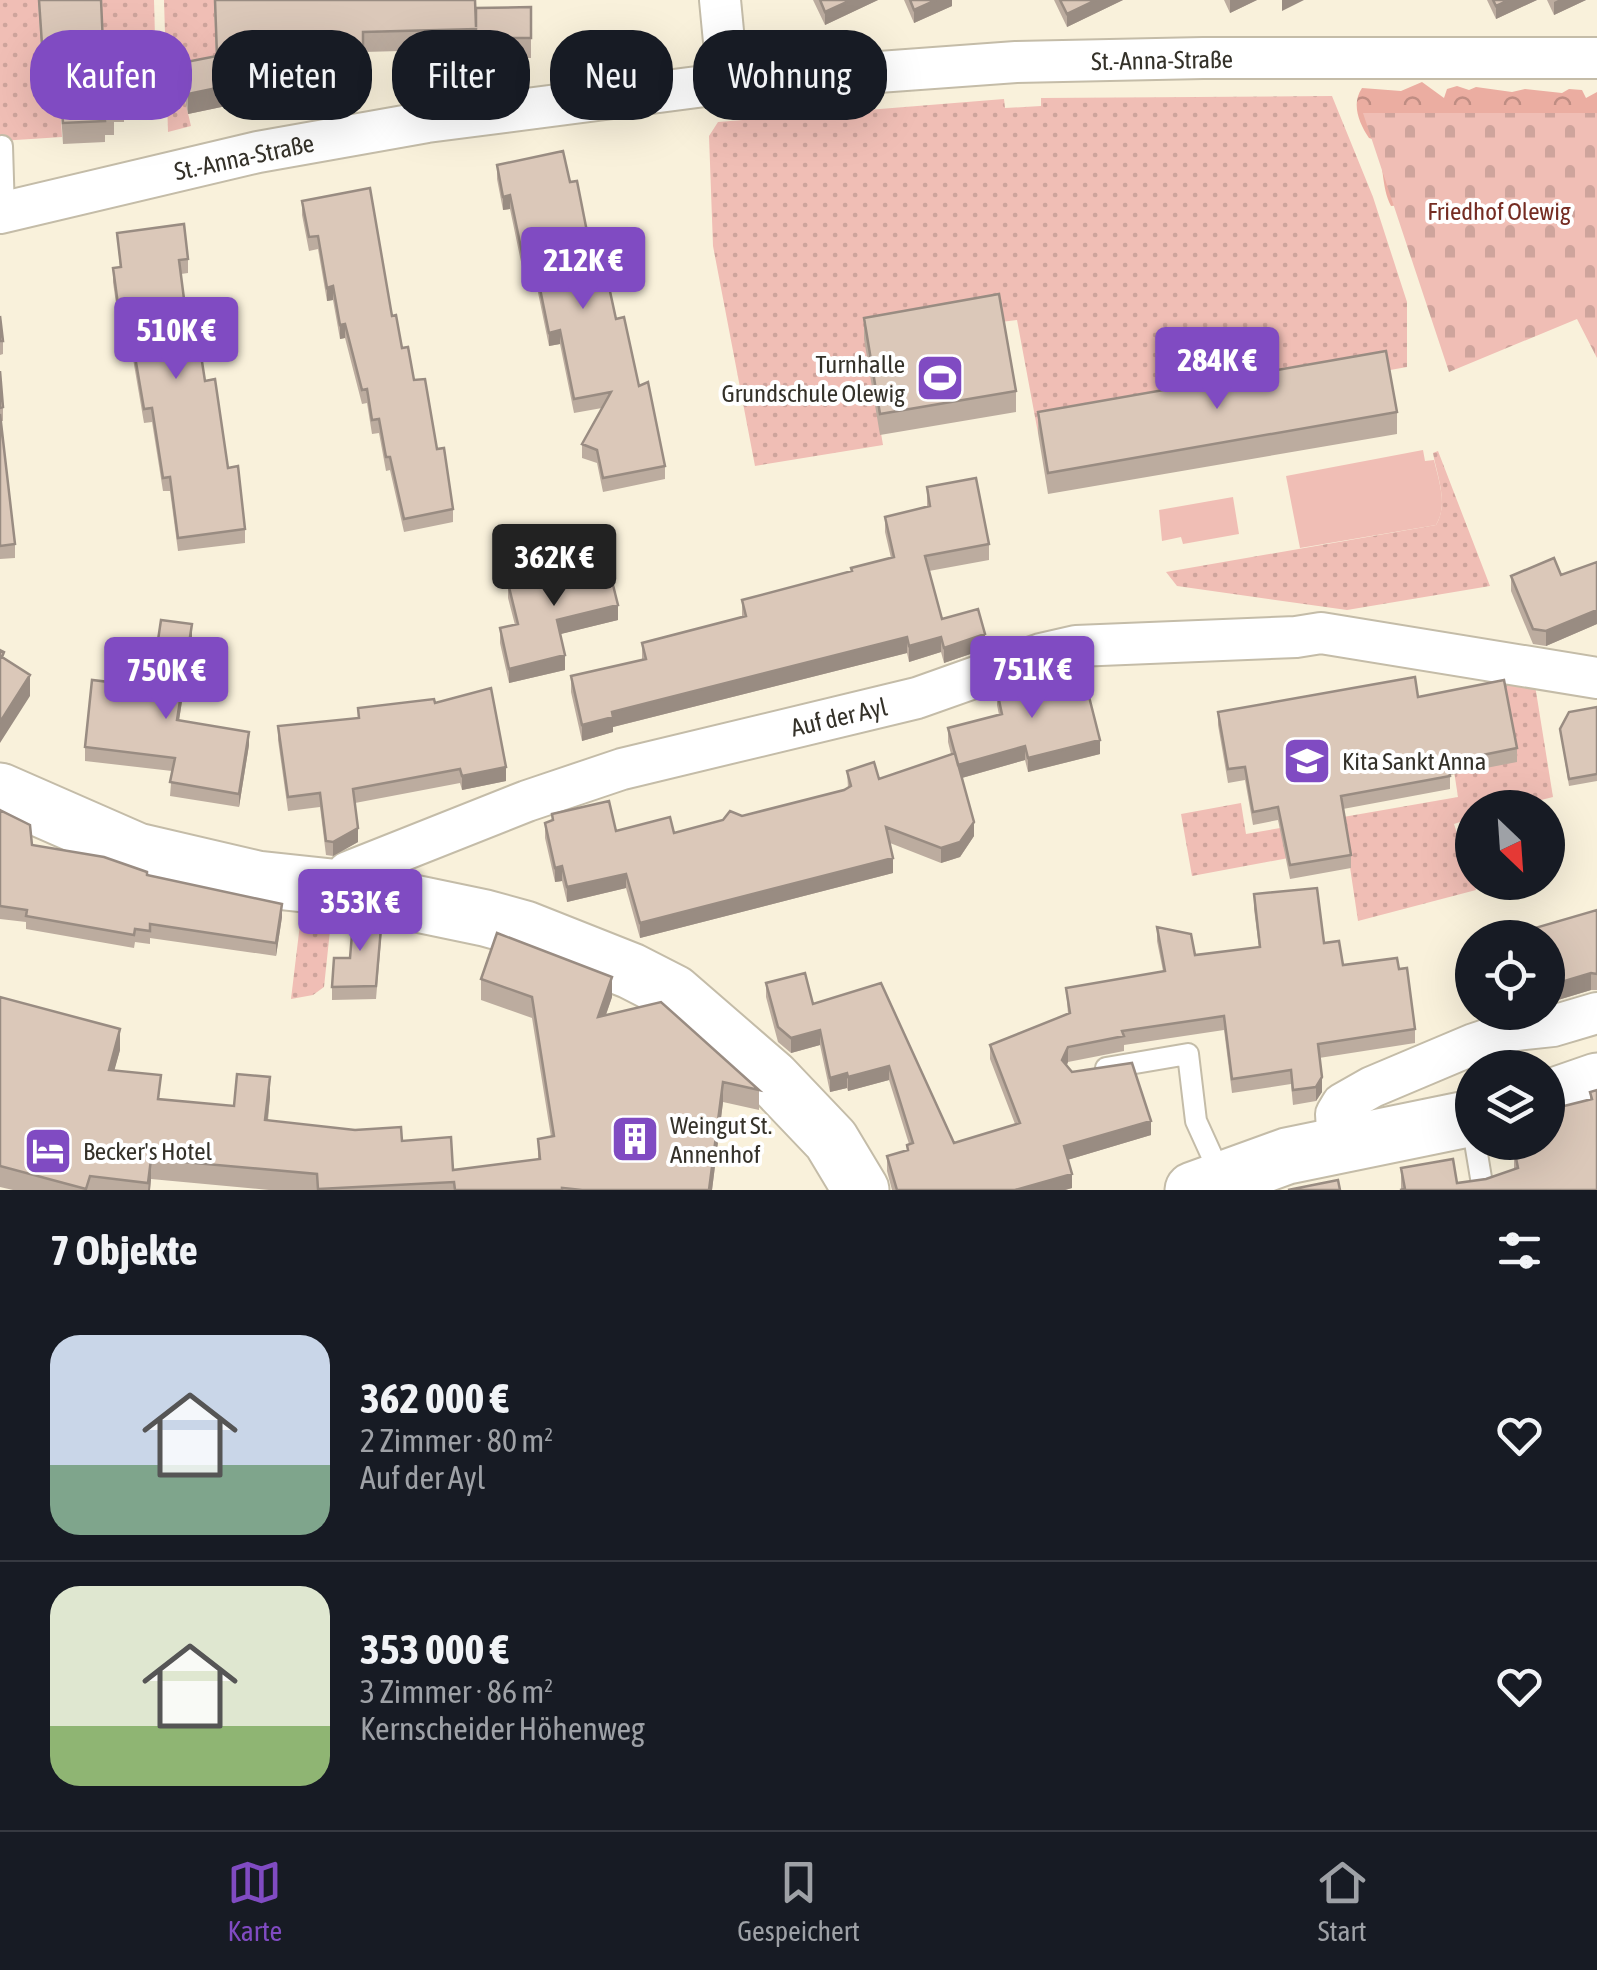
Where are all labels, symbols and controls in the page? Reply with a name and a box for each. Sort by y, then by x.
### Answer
chip: Kaufen [30,30,192,120]
chip: Mieten [212,30,372,120]
chip: Filter [392,30,530,120]
chip: Neu [550,30,673,120]
chip: Wohnung [693,30,887,120]
street label: St.-Anna-Straße [1091,45,1233,75]
street label: St.-Anna-Straße [172,129,316,185]
park label: Friedhof Olewig [1427,197,1571,225]
pin: 212K € [502,227,664,312]
text: 212K € [543,241,623,278]
pin: 510K € [95,297,257,382]
text: 510K € [136,311,216,348]
pin: 284K € [1136,327,1298,412]
text: 284K € [1177,341,1257,378]
place label: Turnhalle Grundschule Olewig [721,350,905,407]
sports icon: Turnhalle Grundschule Olewig [914,352,966,404]
pin: 362K € [473,524,635,609]
text: 362K € [514,538,594,575]
pin: 751K € [951,636,1113,721]
pin: 750K € [85,637,247,722]
text: 751K € [992,650,1072,687]
text: 750K € [126,651,206,688]
street label: Auf der Ayl [788,692,890,742]
school or university icon: Kita Sankt Anna [1281,735,1333,787]
place label: Kita Sankt Anna [1342,747,1486,775]
north arrow [1455,790,1565,900]
map controls [1455,790,1565,1160]
pin: 353K € [279,869,441,954]
text: 353K € [320,883,400,920]
button: locate [1455,920,1565,1030]
button: layers [1455,1050,1565,1160]
place label: Weingut St. Annenhof [670,1111,772,1168]
building icon: Weingut St. Annenhof [609,1113,661,1165]
hotel icon: Becker's Hotel [22,1125,74,1177]
place label: Becker's Hotel [83,1137,212,1165]
icon: filters [1492,1223,1547,1278]
text: 7 Objekte [50,1226,198,1274]
text: 362 000 € [360,1374,509,1422]
icon: home [130,1375,250,1495]
icon: heart [1492,1408,1547,1463]
text: 2 Zimmer · 80 m² [360,1422,553,1459]
text: Auf der Ayl [360,1459,485,1496]
text: 353 000 € [360,1625,509,1673]
icon: home [130,1626,250,1746]
icon: heart [1492,1659,1547,1714]
text: 3 Zimmer · 86 m² [360,1673,553,1710]
text: Kernscheider Höhenweg [360,1710,645,1747]
tab: Karte [227,1855,282,1947]
tab: Gespeichert [737,1855,860,1947]
tab: Start [1315,1855,1370,1947]

